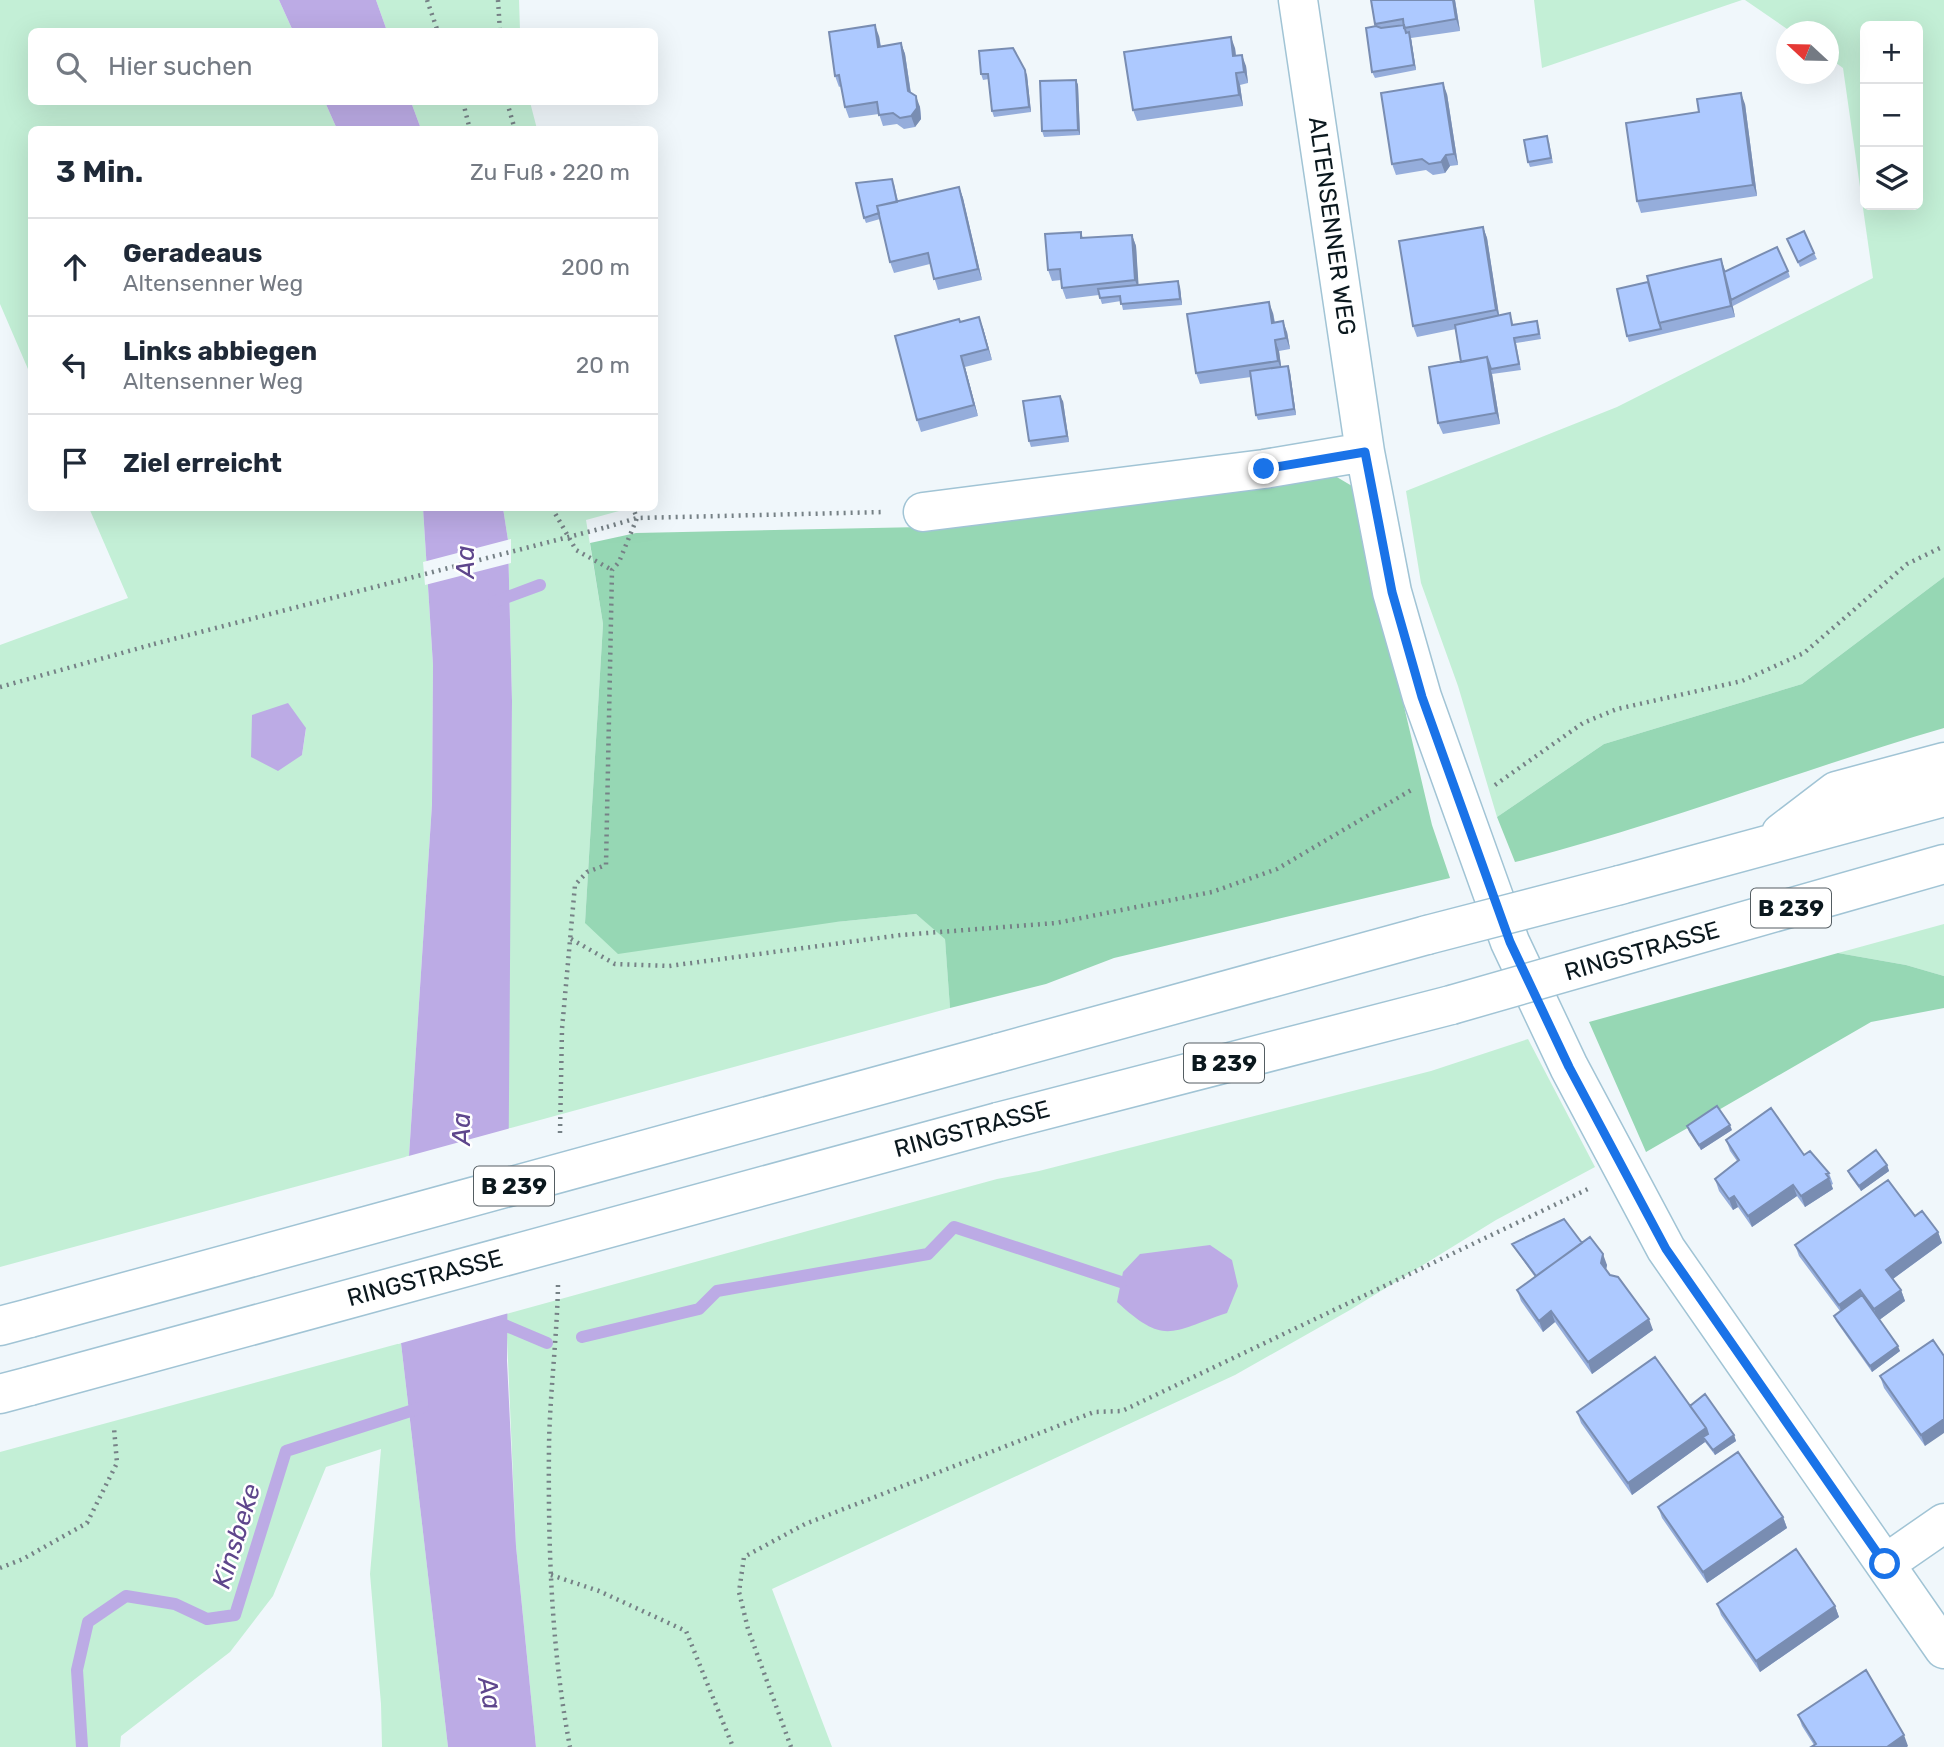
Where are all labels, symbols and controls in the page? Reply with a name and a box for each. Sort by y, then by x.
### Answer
north arrow [1776,21,1839,84]
map controls [1860,21,1923,210]
button: + [1860,21,1923,84]
search box [28,28,658,105]
icon: search [52,48,90,86]
text: Hier suchen [108,51,253,82]
button: − [1860,84,1923,147]
street label: ALTENSENNER WEG [1303,115,1361,337]
button: layers [1860,147,1923,210]
text: 3 Min. [56,154,143,190]
text: Zu Fuß · 220 m [470,158,630,186]
text: Geradeaus [123,238,262,269]
icon: ahead [56,248,94,286]
text: 200 m [561,253,630,281]
text: Altensenner Weg [123,269,303,297]
text: Links abbiegen [123,336,317,367]
icon: left [56,346,94,384]
text: 20 m [576,351,630,379]
text: Altensenner Weg [123,367,303,395]
icon: arrive [56,444,94,482]
text: Ziel erreicht [123,448,282,479]
route end [1248,453,1279,484]
water label: Aa [450,546,481,580]
road number: B 239 [1751,888,1831,928]
street label: RINGSTRASSE [1561,916,1723,986]
road number: B 239 [1184,1044,1264,1082]
street label: RINGSTRASSE [891,1095,1053,1163]
water label: Aa [446,1113,477,1147]
road number: B 239 [474,1166,554,1205]
street label: RINGSTRASSE [344,1244,506,1312]
water label: Kinsbeke [206,1480,267,1592]
route start [1869,1548,1900,1579]
water label: Aa [471,1672,508,1712]

